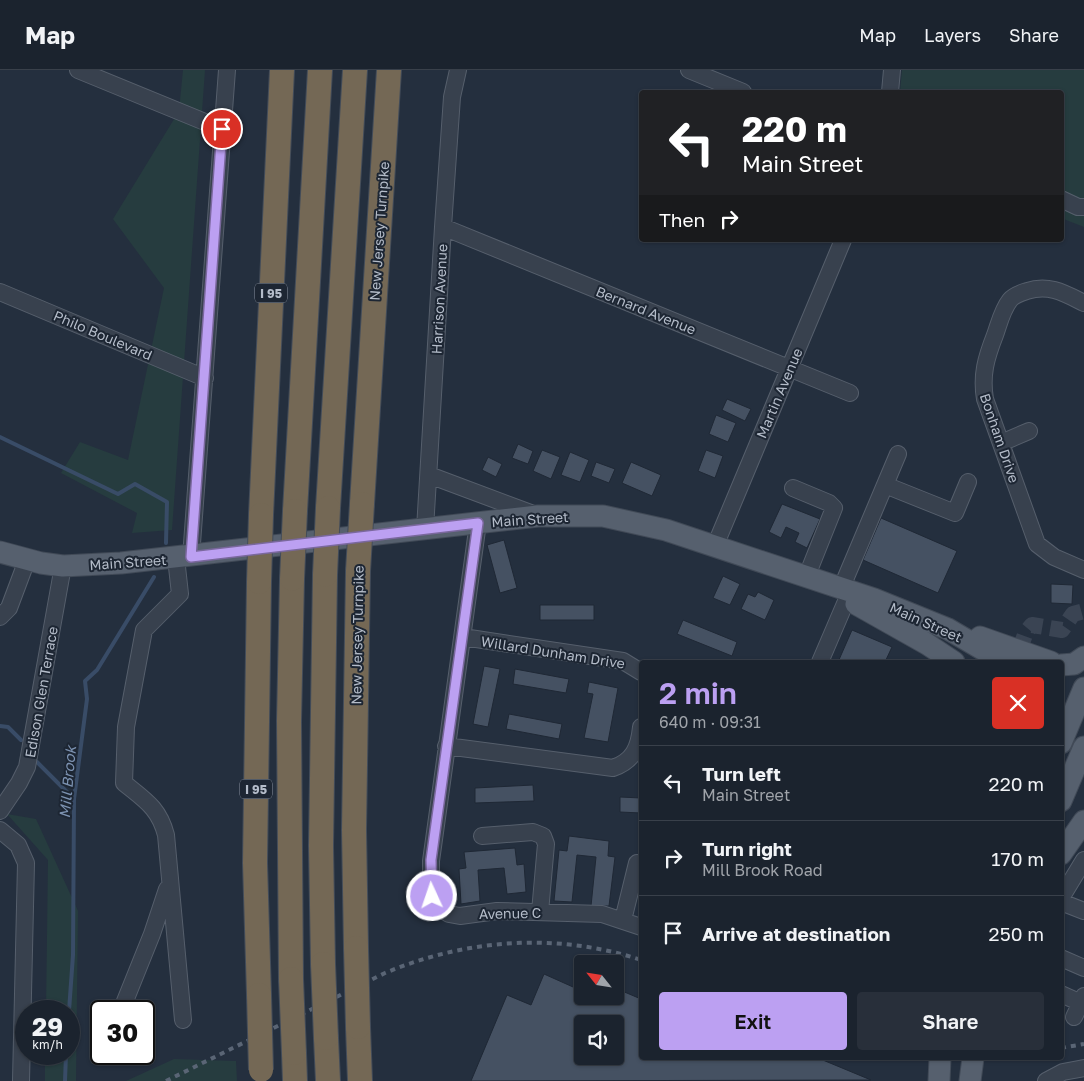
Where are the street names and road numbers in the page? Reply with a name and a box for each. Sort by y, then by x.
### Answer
street label: New Jersey Turnpike [366,161,392,301]
street label: Harrison Avenue [428,243,450,355]
street label: Bernard Avenue [594,282,698,338]
road number: I 95 [255,284,287,302]
street label: Philo Boulevard [51,307,155,363]
street label: Martin Avenue [752,345,806,441]
street label: Bonham Drive [977,391,1023,485]
street label: Main Street [491,508,569,530]
street label: Main Street [89,551,167,573]
street label: New Jersey Turnpike [347,565,367,705]
street label: Main Street [887,599,965,645]
street label: Edison Glen Terrace [21,625,61,759]
street label: Willard Dunham Drive [480,632,626,672]
road number: I 95 [240,780,272,799]
street label: Avenue C [479,904,541,922]

